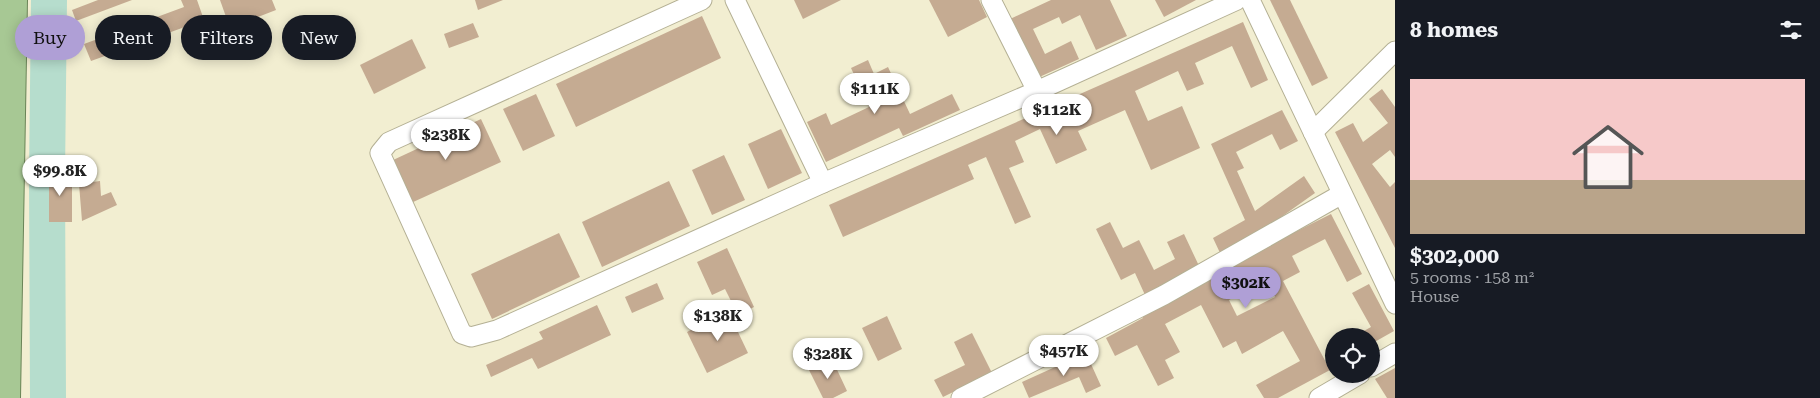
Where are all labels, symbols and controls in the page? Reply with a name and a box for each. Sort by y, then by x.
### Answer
chip: Buy [15,15,85,60]
chip: Rent [95,15,171,60]
chip: Filters [181,15,272,60]
chip: New [282,15,356,60]
icon: filters [1777,16,1805,44]
text: 8 homes [1410,18,1498,42]
pin: $111K [840,72,910,115]
text: $111K [851,79,899,98]
pin: $112K [1022,94,1092,136]
text: $112K [1033,100,1081,119]
icon: home [1563,112,1653,202]
pin: $238K [411,119,481,161]
text: $238K [422,125,470,144]
pin: $99.8K [19,154,101,197]
text: $99.8K [33,161,87,180]
text: $302,000 [1410,244,1499,268]
pin: $302K [1211,266,1281,309]
text: 5 rooms · 158 m² [1410,268,1534,287]
text: $302K [1222,273,1270,292]
text: House [1410,287,1459,306]
pin: $138K [683,300,753,342]
text: $138K [694,306,742,325]
map controls [1325,328,1380,383]
button: locate [1325,328,1380,383]
pin: $457K [1029,334,1099,377]
pin: $328K [793,338,863,380]
text: $457K [1040,341,1088,360]
text: $328K [804,344,852,363]

